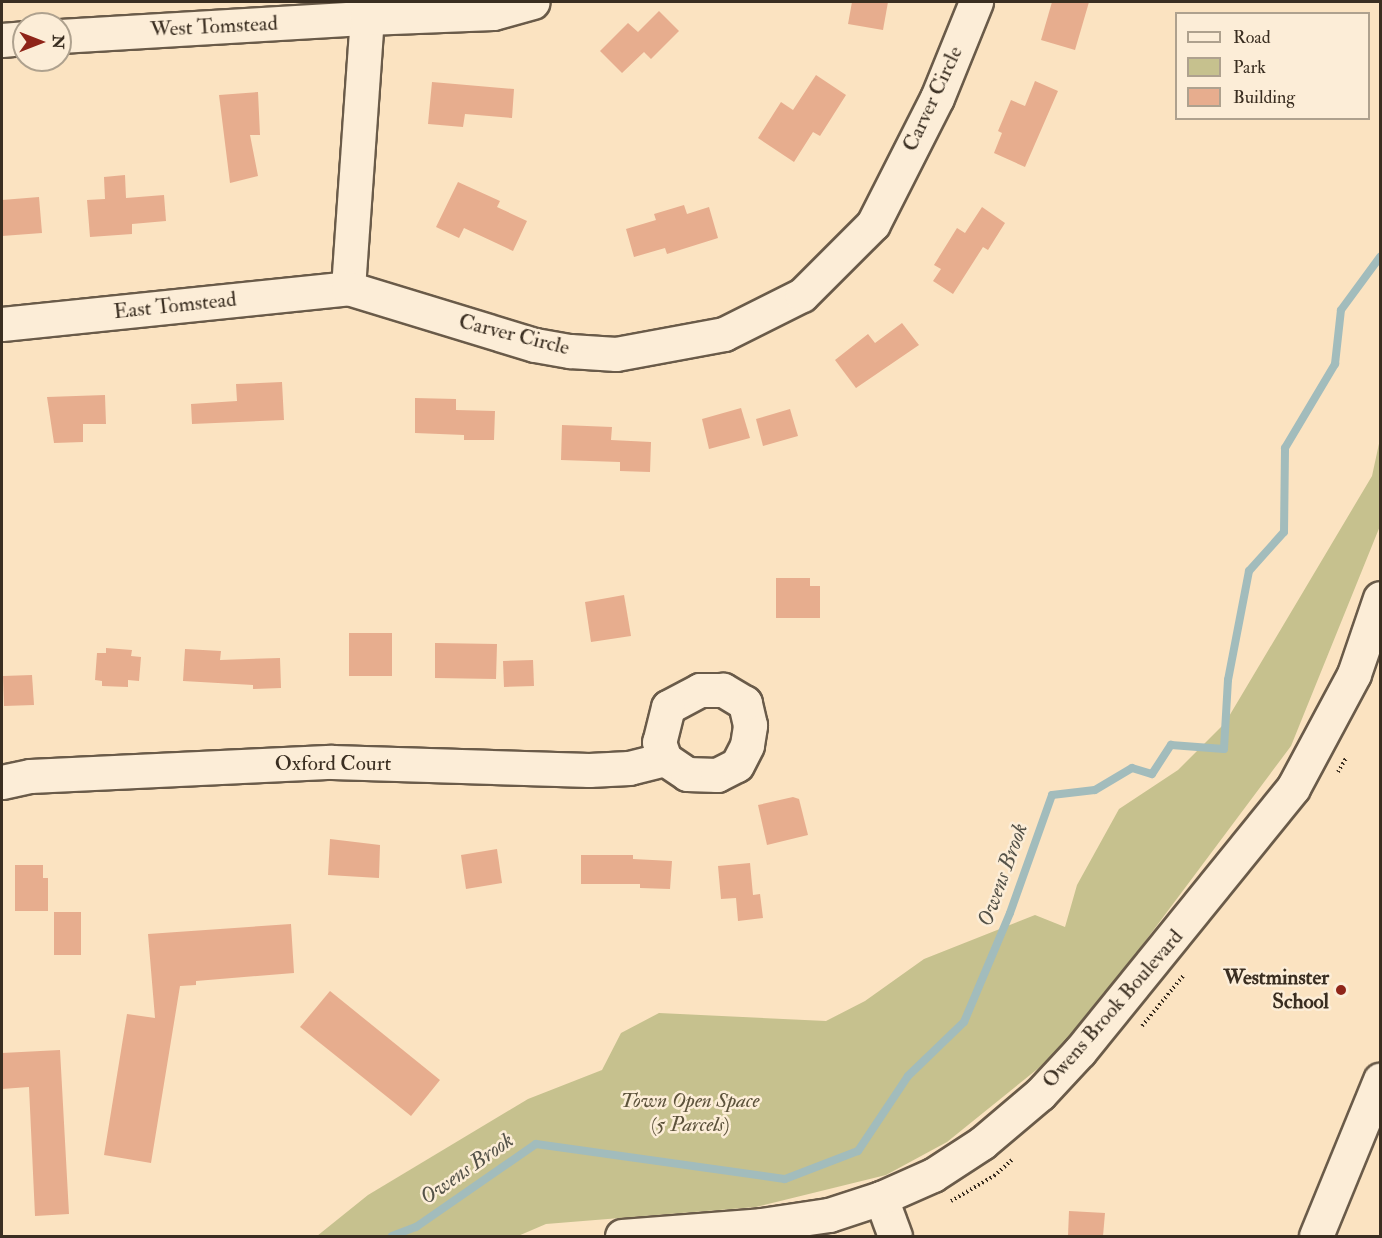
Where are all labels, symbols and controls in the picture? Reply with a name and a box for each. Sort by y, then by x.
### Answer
street label: West Tomstead [150,11,278,43]
north arrow [12,12,72,72]
legend [1175,12,1370,120]
text: Road [1233,26,1271,49]
text: N [48,35,68,49]
street label: Carver Circle [898,42,968,156]
text: Park [1233,56,1266,79]
text: Building [1233,86,1295,109]
street label: East Tomstead [112,287,238,325]
street label: Carver Circle [456,309,572,361]
street label: Oxford Court [275,751,391,777]
water label: Owens Brook [972,820,1034,930]
street label: Owens Brook Boulevard [1037,925,1189,1093]
place label: Westminster School [1223,965,1329,1015]
marker: Westminster School [1334,983,1348,997]
park label: Town Open Space (5 Parcels) [621,1088,759,1138]
water label: Owens Brook [415,1127,519,1211]

